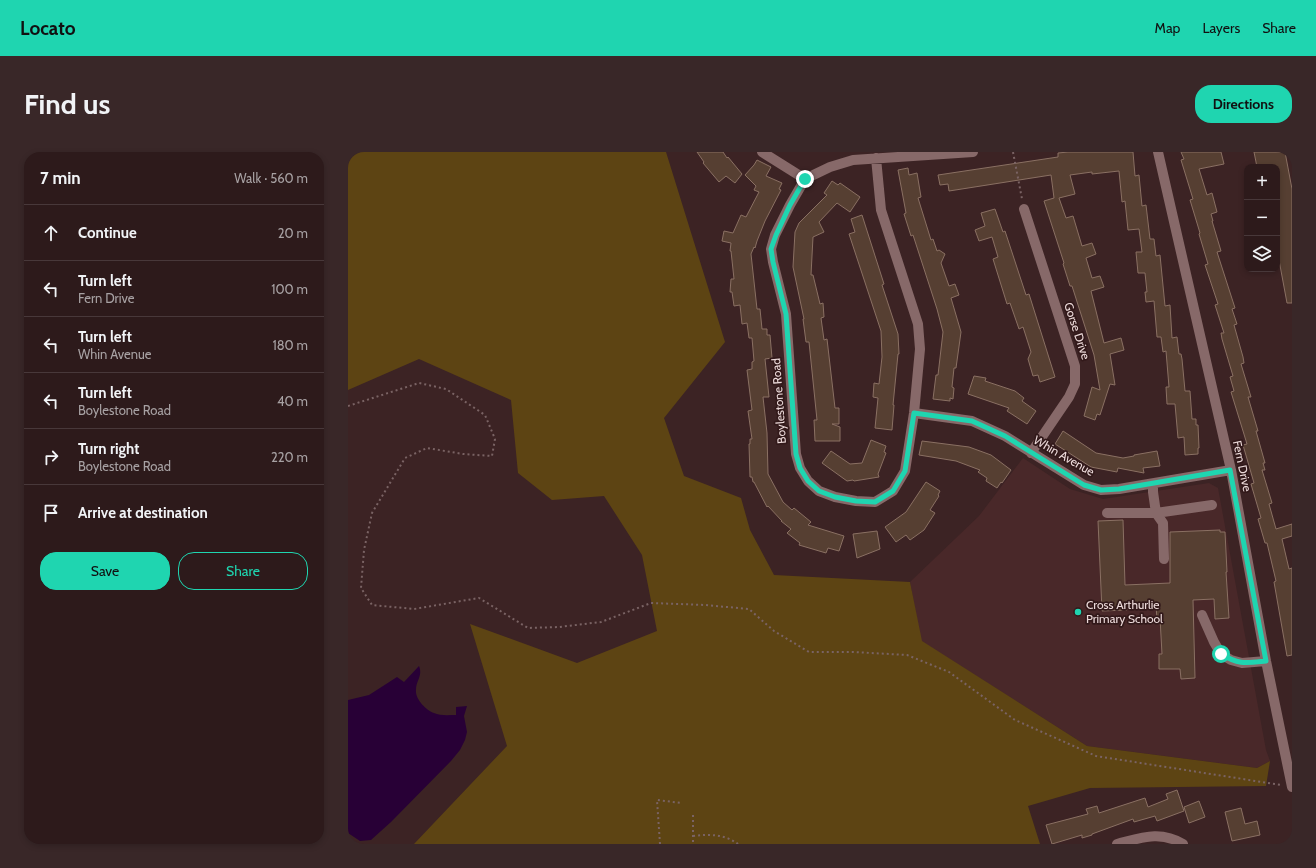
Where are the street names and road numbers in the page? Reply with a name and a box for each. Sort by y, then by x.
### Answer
street label: Gorse Drive [1061,300,1094,361]
street label: Boylestone Road [768,358,789,444]
street label: Whin Avenue [1031,432,1097,479]
street label: Fern Drive [1230,439,1255,493]

